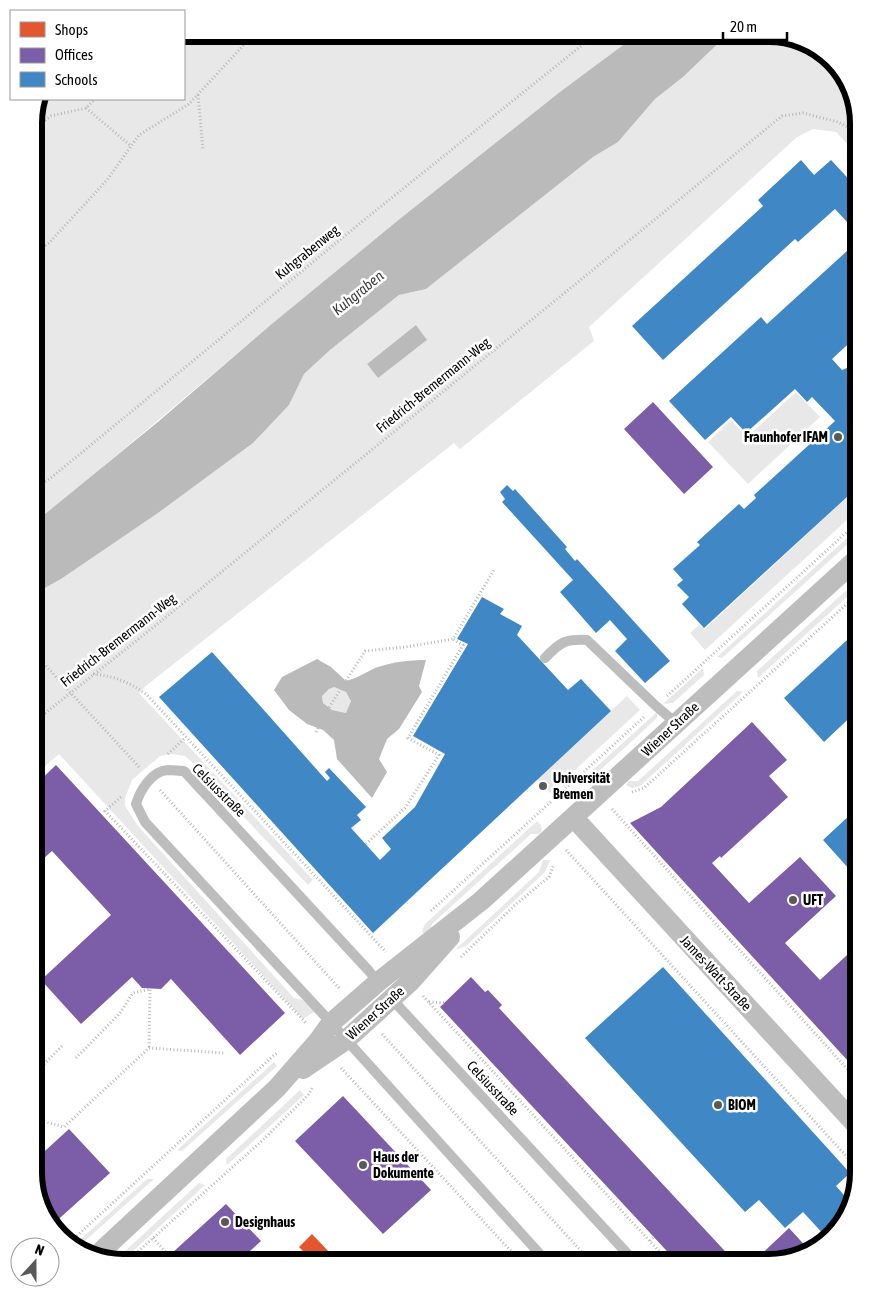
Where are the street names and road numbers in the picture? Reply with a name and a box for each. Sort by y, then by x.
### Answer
street label: Kuhgrabenweg [272,222,342,282]
street label: Friedrich-Bremermann-Weg [373,334,493,436]
street label: Friedrich-Bremermann-Weg [57,590,179,690]
street label: Wiener Straße [638,699,702,759]
street label: Celsiusstraße [189,760,249,820]
street label: James-Watt-Straße [677,932,755,1014]
street label: Wiener Straße [343,983,407,1043]
street label: Celsiusstraße [464,1057,522,1119]

